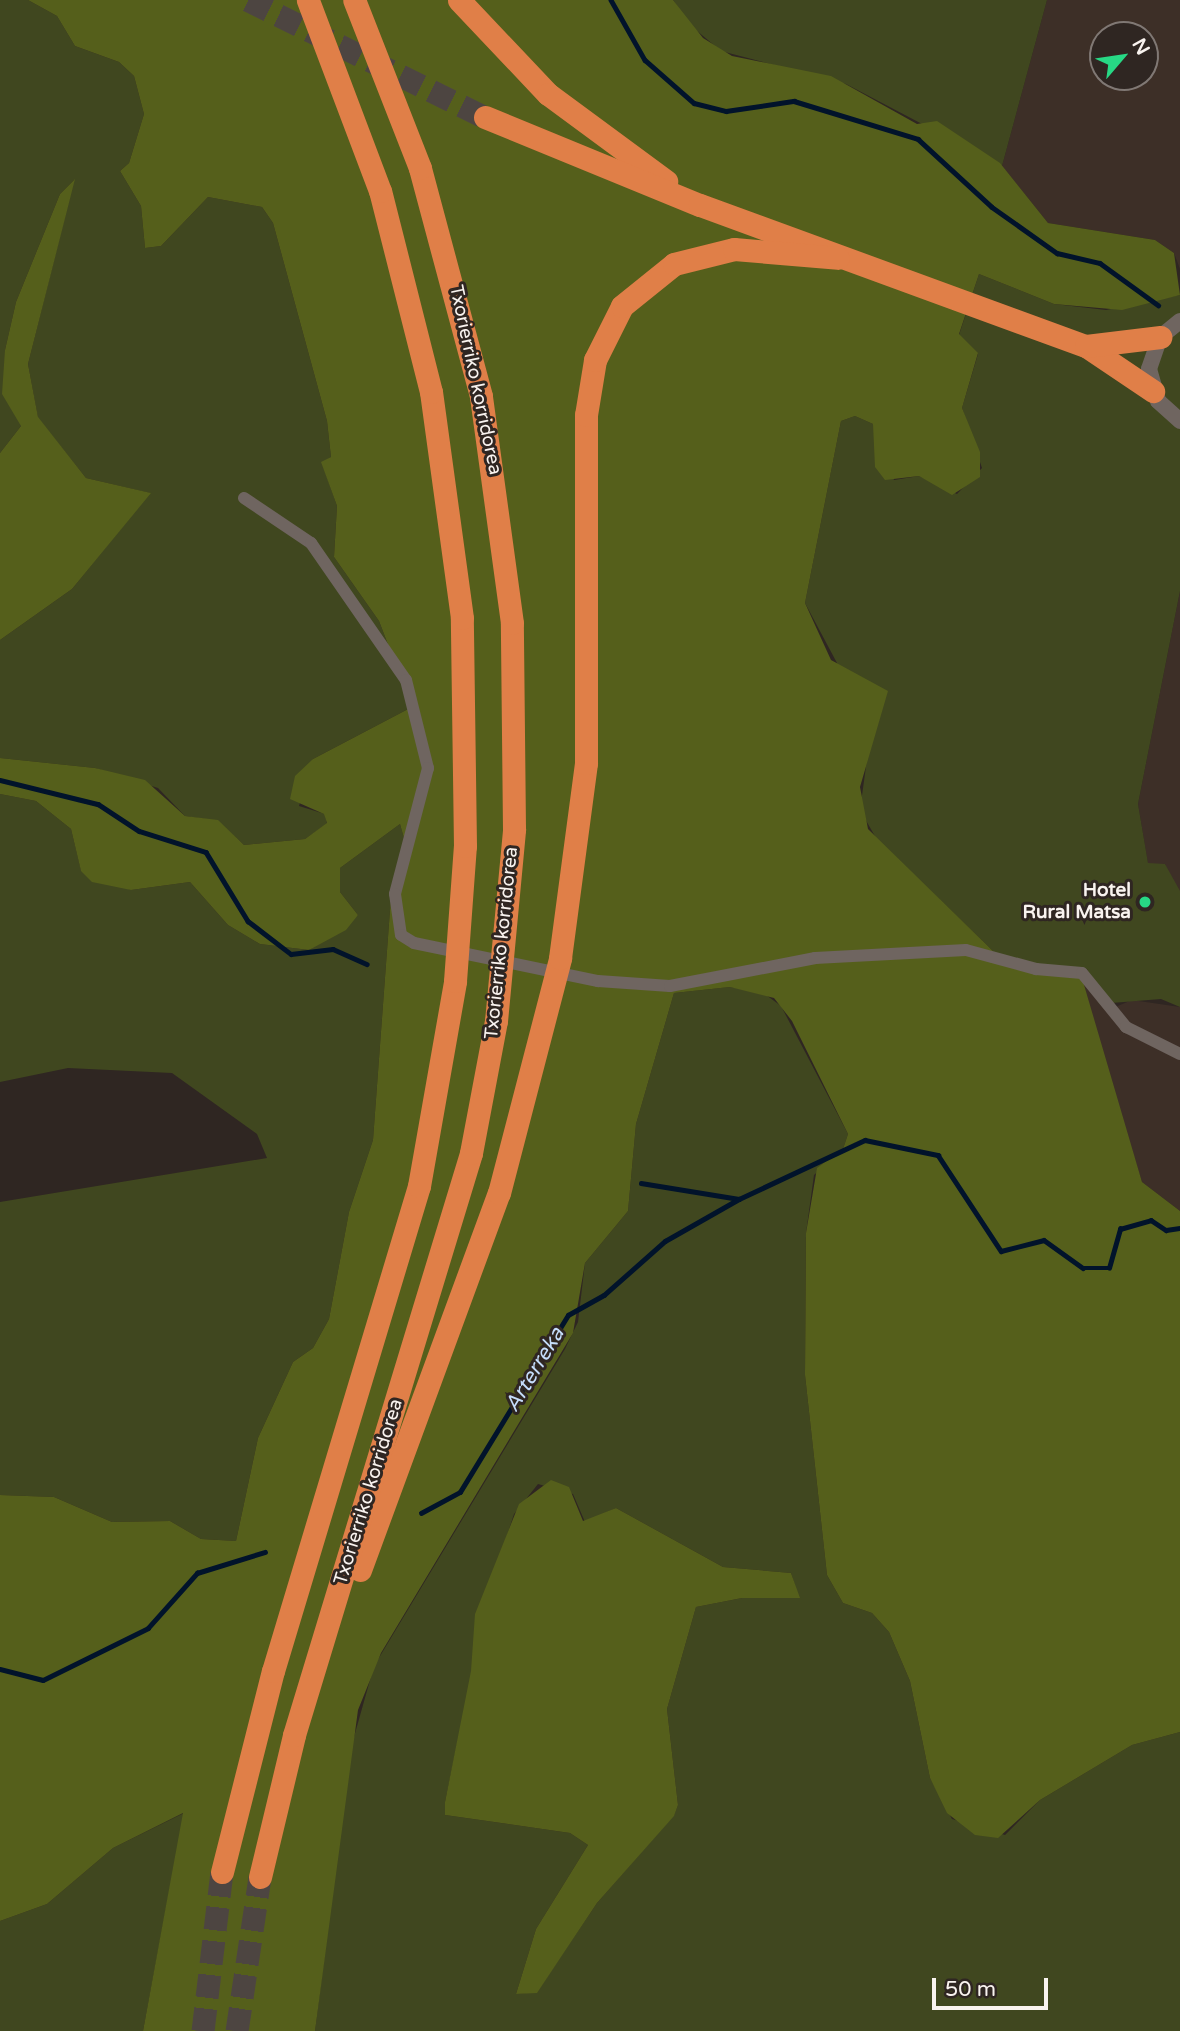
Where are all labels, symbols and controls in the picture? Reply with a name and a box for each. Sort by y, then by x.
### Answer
north arrow [1089,21,1159,91]
text: N [1127,35,1154,59]
street label: Txorierriko korridorea [444,283,506,477]
street label: Txorierriko korridorea [481,846,523,1040]
place label: Hotel Rural Matsa [1022,880,1131,924]
marker: Hotel Rural Matsa [1137,894,1153,910]
water label: Arterreka [500,1323,570,1417]
street label: Txorierriko korridorea [330,1396,408,1588]
scale bar [935,1965,1050,2009]
text: 50 m [945,1977,996,2002]

